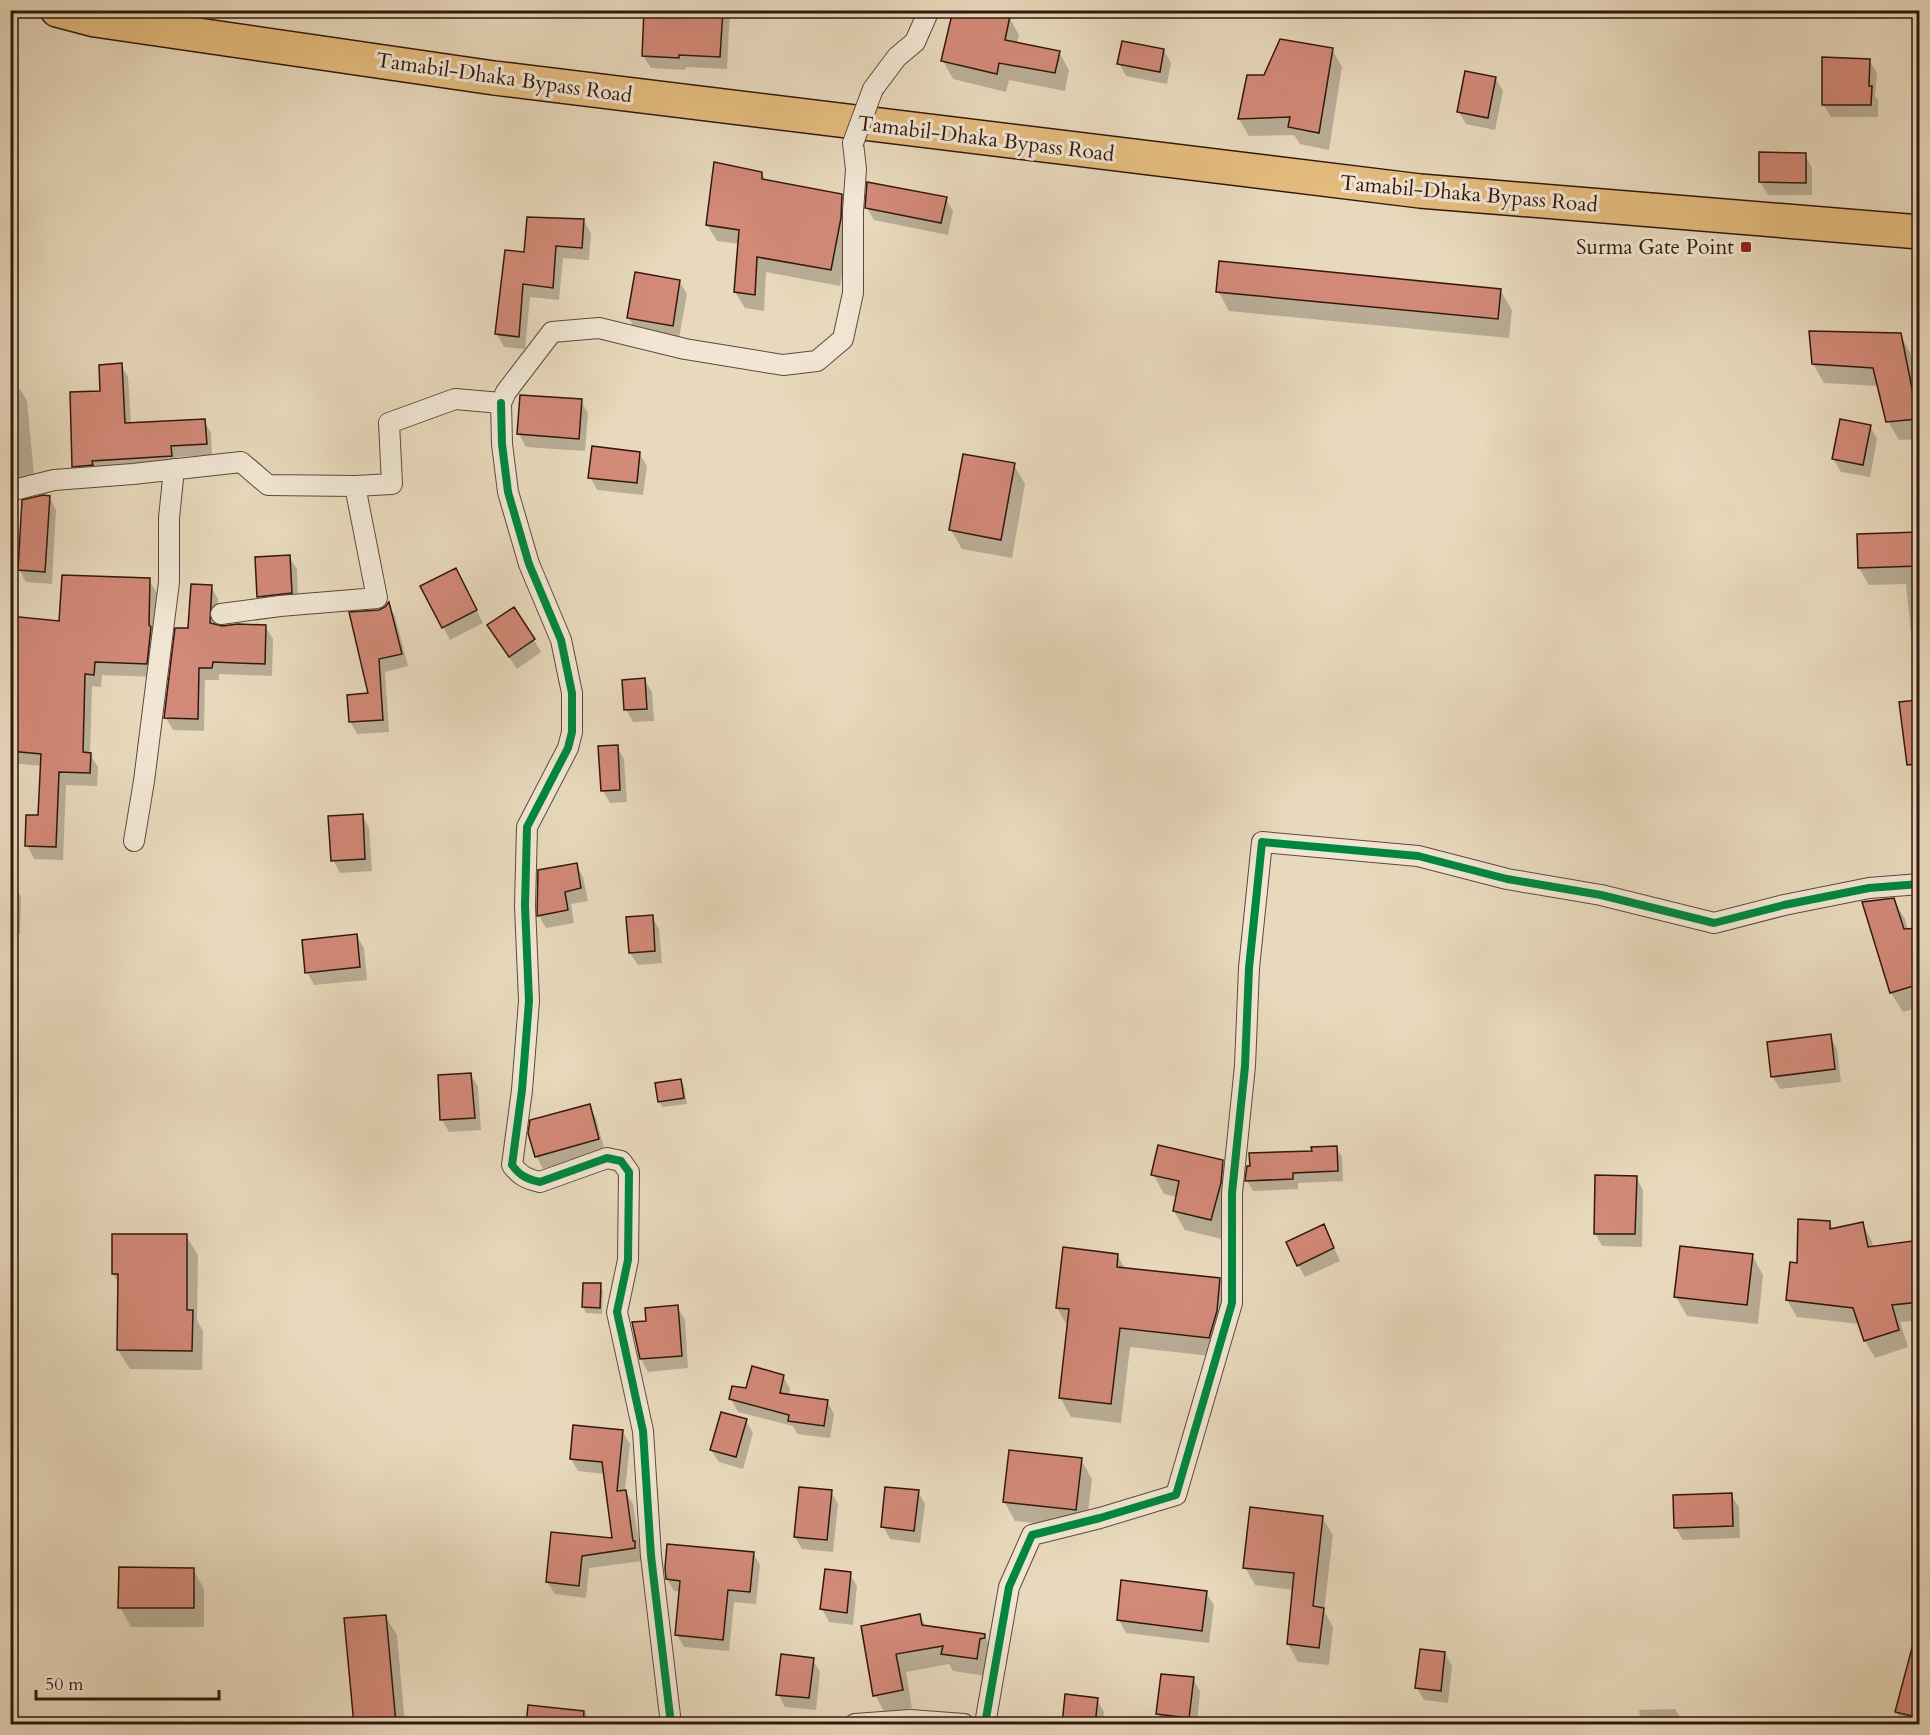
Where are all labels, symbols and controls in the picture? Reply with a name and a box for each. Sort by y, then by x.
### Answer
street label: Tamabil-Dhaka Bypass Road [374,46,634,110]
street label: Tamabil-Dhaka Bypass Road [856,109,1116,169]
street label: Tamabil-Dhaka Bypass Road [1339,168,1599,220]
place label: Surma Gate Point [1576,233,1734,262]
marker: Surma Gate Point [1739,240,1753,254]
scale bar [36,1663,219,1701]
text: 50 m [45,1672,84,1697]

